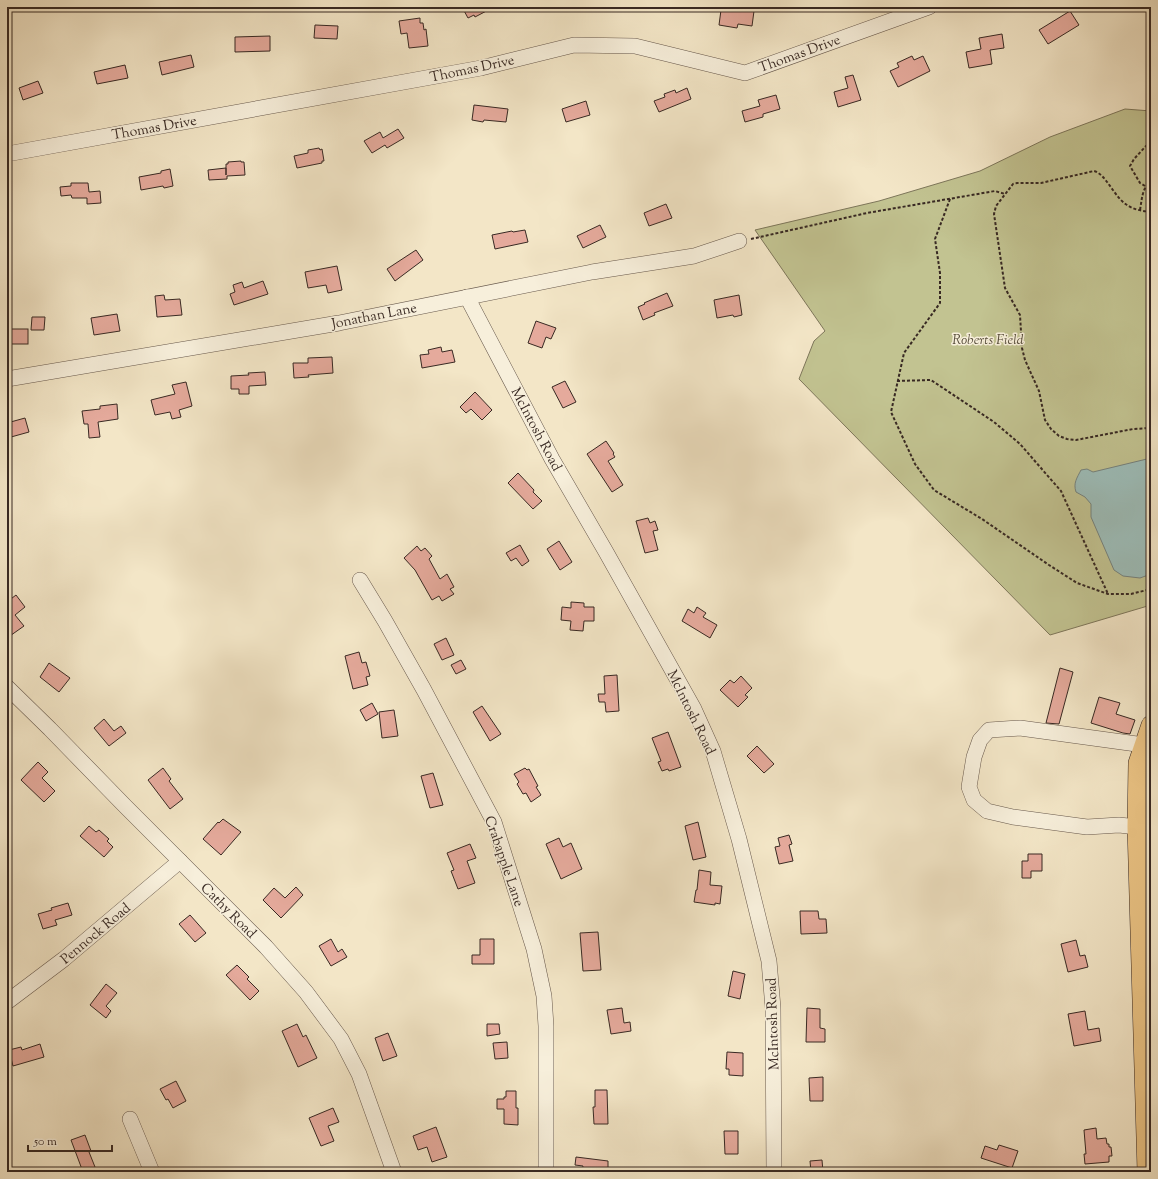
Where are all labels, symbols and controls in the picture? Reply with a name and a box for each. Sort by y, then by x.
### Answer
street label: Thomas Drive [756,31,843,79]
street label: Thomas Drive [428,51,516,89]
street label: Thomas Drive [110,112,198,146]
street label: Jonathan Lane [329,299,419,335]
park label: Roberts Field [952,331,1024,351]
street label: McIntosh Road [505,384,566,475]
street label: McIntosh Road [661,667,719,759]
street label: Crabapple Lane [478,814,528,910]
street label: Cathy Road [195,879,260,944]
street label: Pennock Road [57,899,136,970]
street label: McIntosh Road [762,977,786,1070]
scale bar [28,1127,112,1153]
text: 50 m [33,1133,57,1151]

